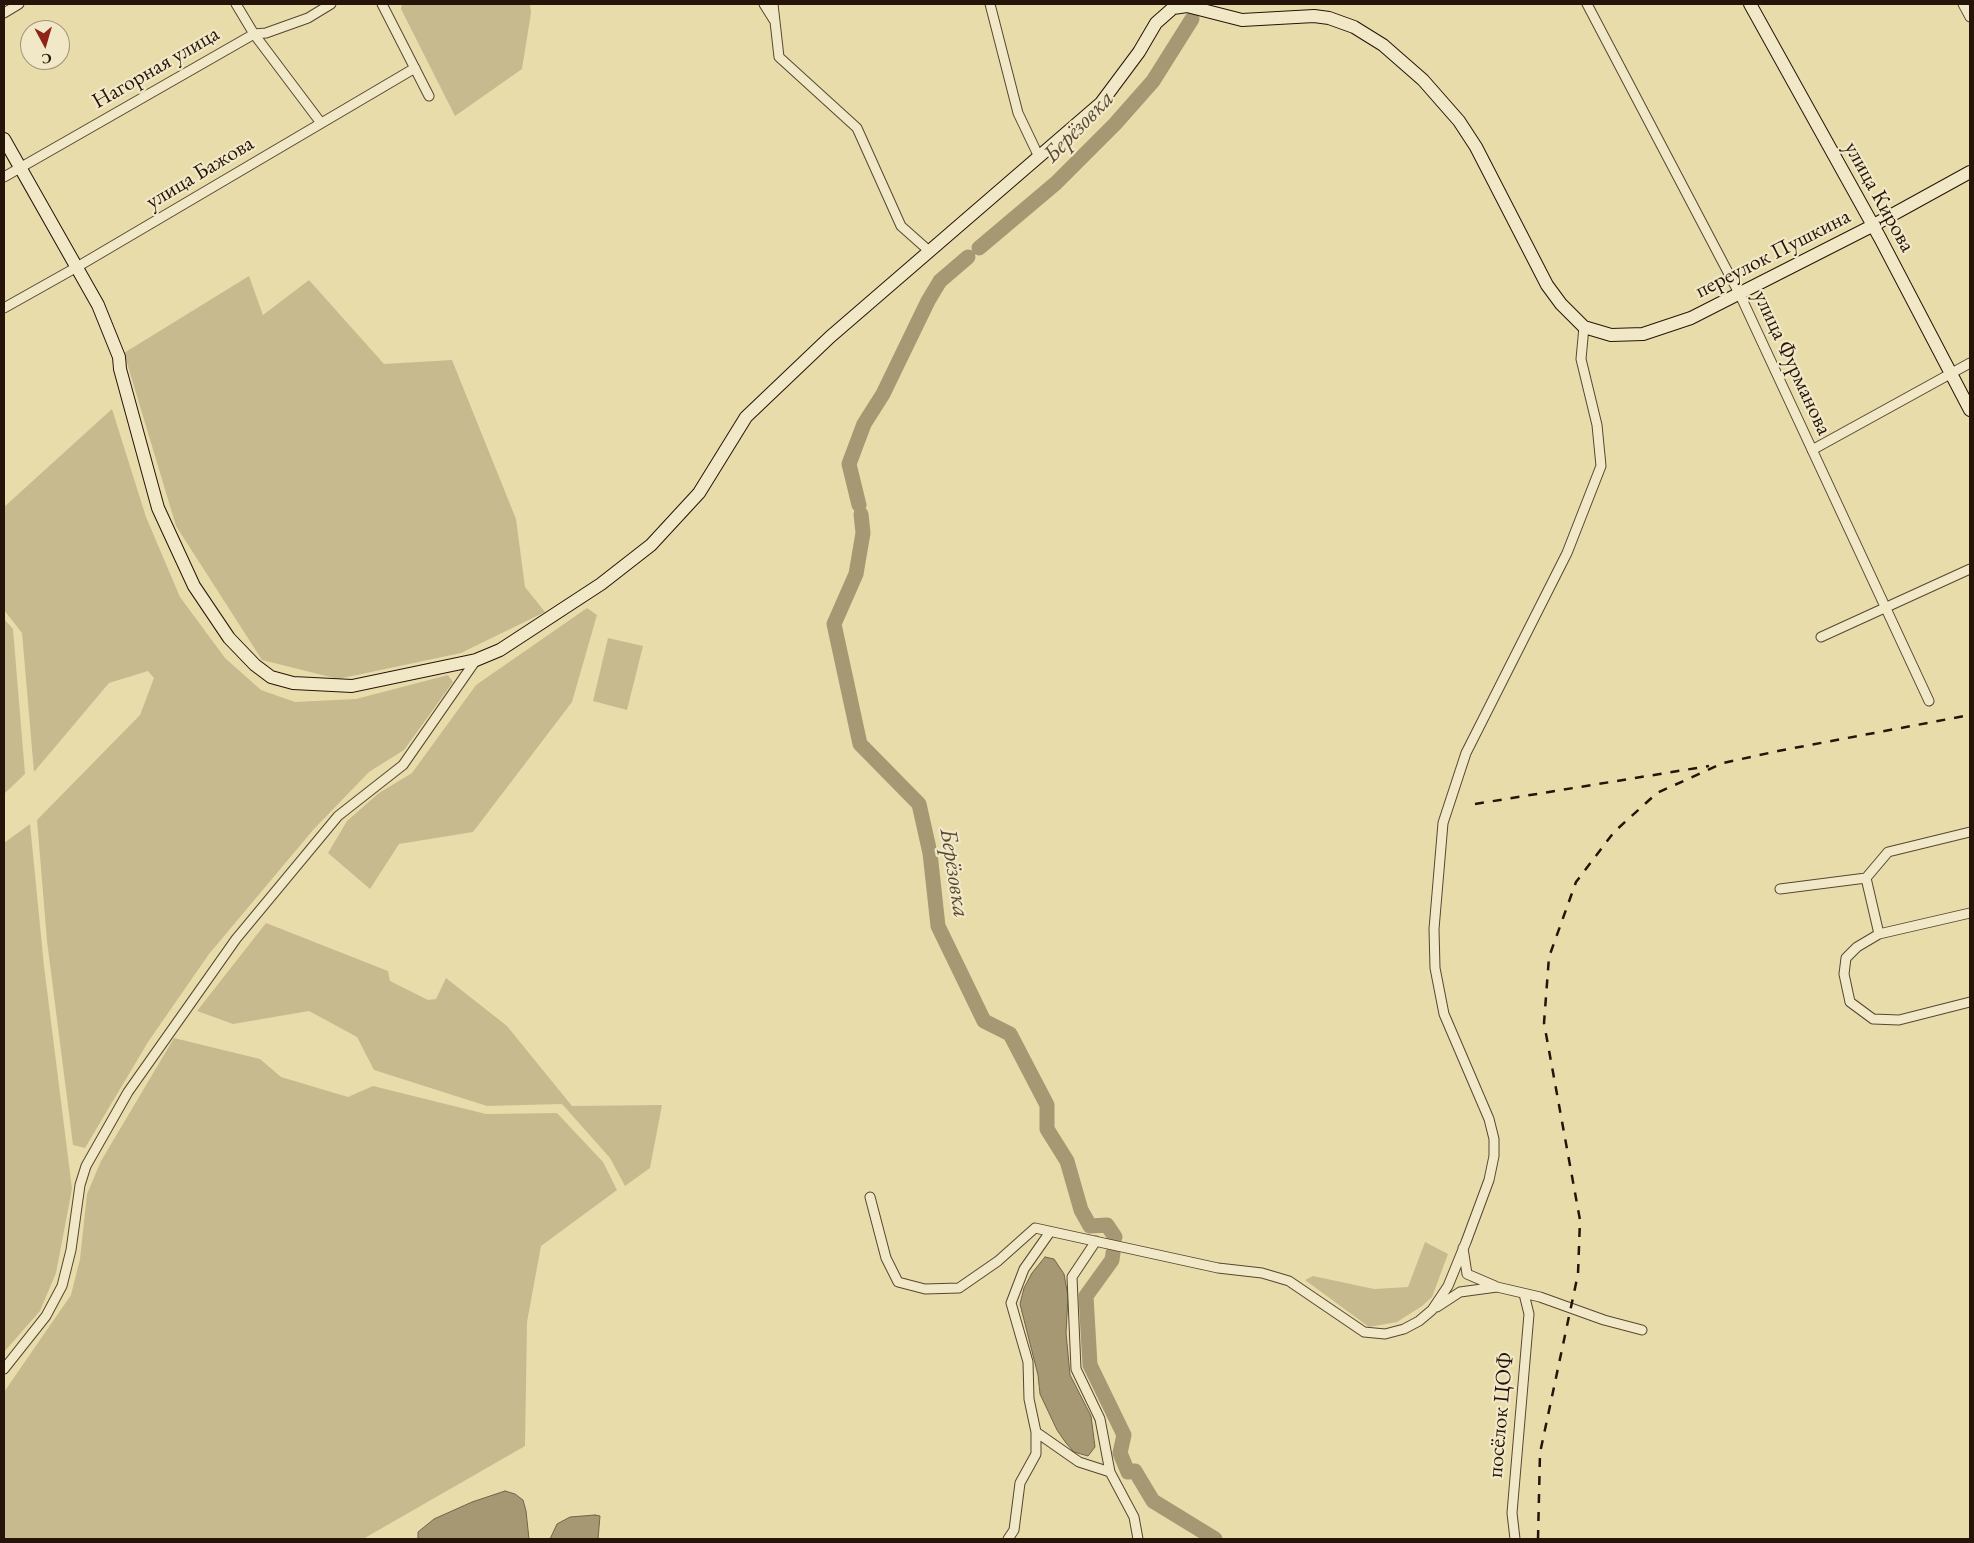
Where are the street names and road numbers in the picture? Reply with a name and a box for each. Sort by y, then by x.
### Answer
street label: Нагорная улица [88,21,224,115]
street label: улица Бажова [141,130,259,216]
street label: улица Кирова [1838,137,1920,257]
street label: переулок Пушкина [1691,204,1855,304]
street label: улица Фурманова [1747,287,1837,439]
street label: посёлок ЦОФ [1482,1351,1520,1479]

